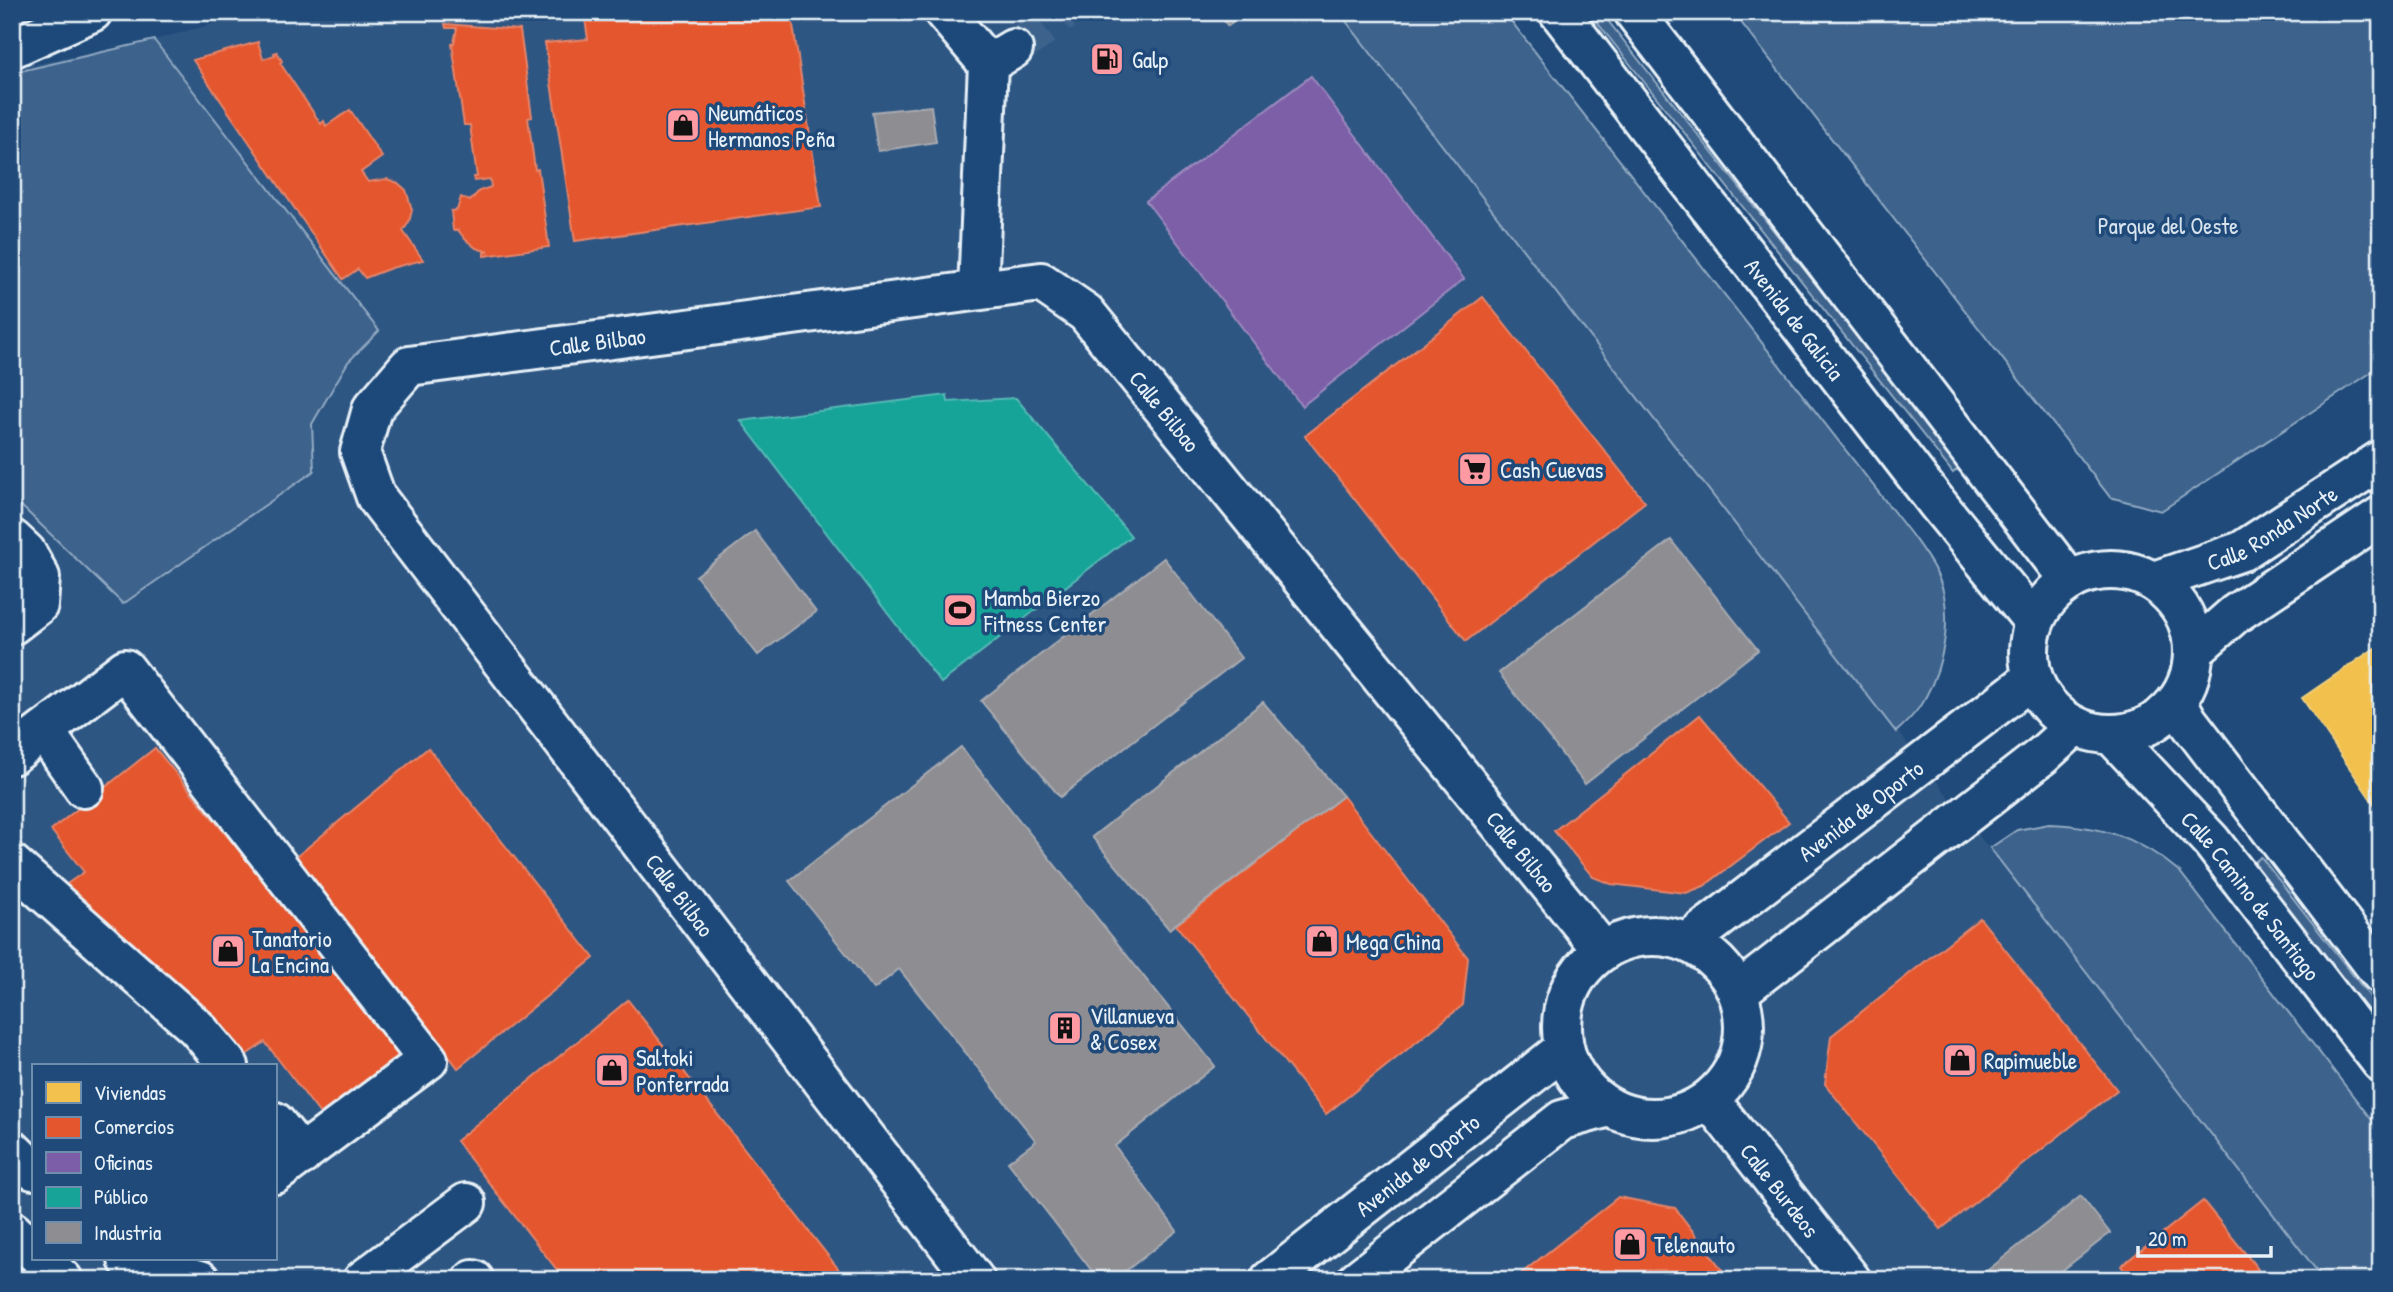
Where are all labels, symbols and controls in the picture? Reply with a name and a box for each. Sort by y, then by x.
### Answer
fuel station icon: Galp [1088,40,1126,78]
place label: Galp [1132,44,1168,75]
place label: Neumáticos Hermanos Peña [708,97,835,154]
shop icon: Neumáticos Hermanos Peña [664,106,702,144]
park label: Parque del Oeste [2098,210,2238,241]
street label: Avenida de Galicia [1738,251,1852,386]
street label: Calle Bilbao [547,319,647,363]
street label: Calle Bilbao [1123,363,1208,458]
supermarket icon: Cash Cuevas [1456,450,1494,488]
place label: Cash Cuevas [1500,454,1604,485]
street label: Calle Ronda Norte [2203,478,2343,577]
place label: Mamba Bierzo Fitness Center [983,582,1106,639]
sports icon: Mamba Bierzo Fitness Center [941,591,979,629]
street label: Avenida de Oporto [1791,752,1929,868]
street label: Calle Bilbao [1480,804,1565,899]
street label: Calle Camino de Santiago [2175,804,2328,987]
street label: Calle Bilbao [639,847,721,943]
shop icon: Mega China [1303,922,1341,960]
place label: Tanatorio La Encina [252,923,332,980]
place label: Mega China [1346,926,1440,957]
shop icon: Tanatorio La Encina [209,932,247,970]
place label: Villanueva & Cosex [1090,1000,1174,1057]
building icon: Villanueva & Cosex [1046,1009,1084,1047]
shop icon: Rapimueble [1941,1041,1979,1079]
place label: Saltoki Ponferrada [636,1042,729,1099]
place label: Rapimueble [1984,1045,2077,1076]
shop icon: Saltoki Ponferrada [593,1051,631,1089]
legend [32,1064,276,1260]
text: Viviendas [94,1078,166,1107]
street label: Avenida de Oporto [1349,1106,1486,1223]
text: Comercios [94,1112,174,1141]
street label: Calle Burdeos [1734,1136,1827,1244]
text: Oficinas [94,1148,153,1177]
text: Público [94,1182,148,1211]
scale bar [2138,1215,2270,1259]
text: Industria [94,1218,161,1247]
text: 20 m [2148,1224,2186,1253]
shop icon: Telenauto [1611,1225,1649,1263]
place label: Telenauto [1654,1229,1735,1260]

